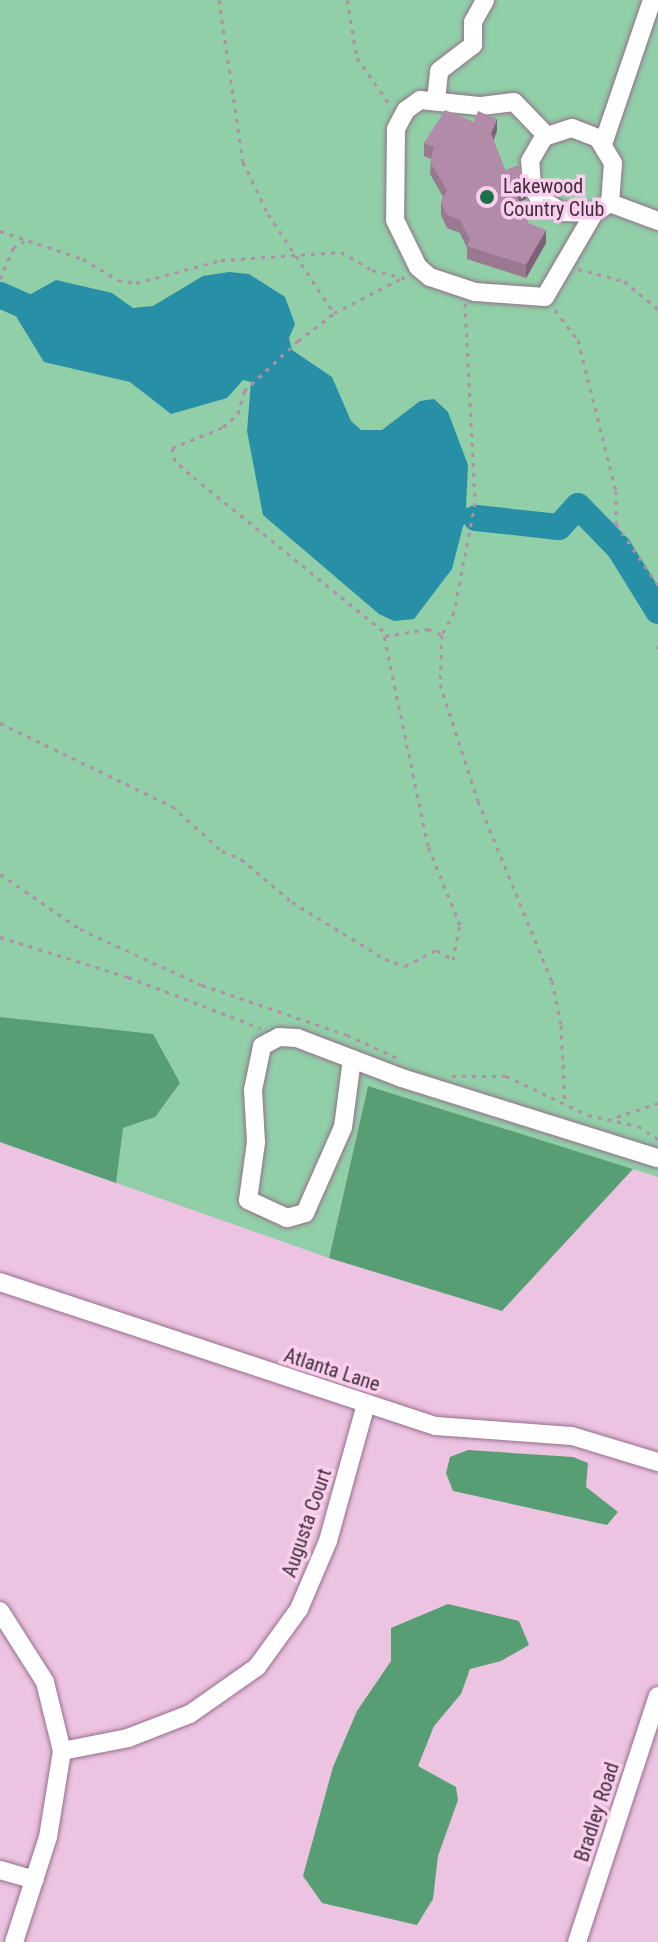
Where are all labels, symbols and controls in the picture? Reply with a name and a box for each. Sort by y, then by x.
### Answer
place label: Lakewood Country Club [503,174,604,221]
marker: Lakewood Country Club [478,188,496,206]
street label: Atlanta Lane [281,1343,383,1397]
street label: Augusta Court [277,1465,337,1581]
street label: Bradley Road [570,1759,624,1865]

